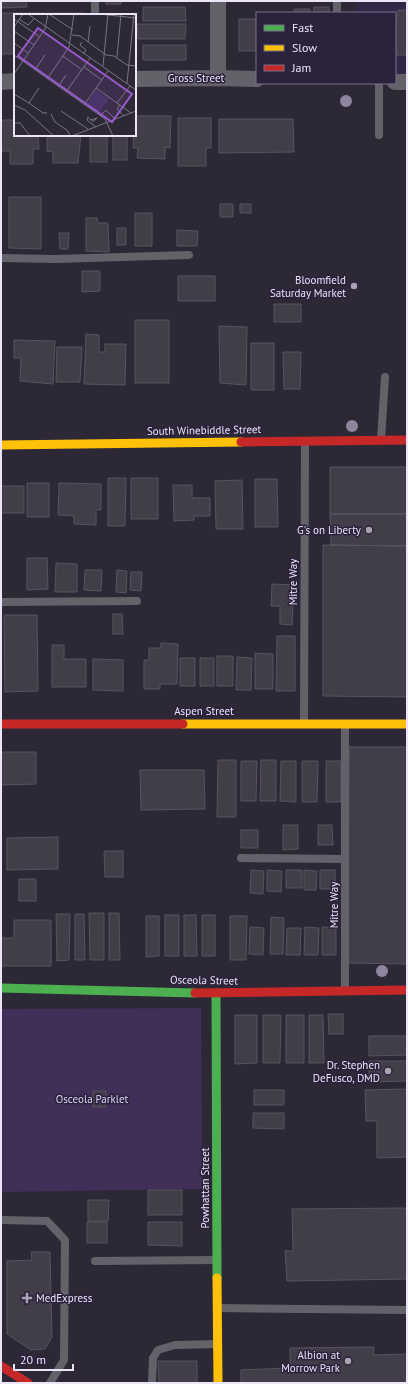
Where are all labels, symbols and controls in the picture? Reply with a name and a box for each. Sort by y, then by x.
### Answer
legend [256,12,396,84]
inset map [14,14,136,136]
text: Fast [292,20,313,35]
text: Slow [292,40,317,55]
text: Jam [291,60,311,75]
street label: Gross Street [168,71,225,85]
place label: Bloomfield Saturday Market [270,273,346,300]
marker: Bloomfield Saturday Market [349,281,359,291]
street label: South Winebiddle Street [147,422,262,438]
place label: G's on Liberty [297,523,362,537]
marker: G's on Liberty [364,525,374,535]
street label: Mitre Way [286,558,300,605]
street label: Aspen Street [174,704,234,718]
street label: Mitre Way [327,881,341,928]
street label: Osceola Street [170,972,238,988]
place label: Dr. Stephen DeFusco, DMD [313,1058,380,1085]
marker: Dr. Stephen DeFusco, DMD [383,1066,393,1076]
park label: Osceola Parklet [56,1092,129,1106]
street label: Powhattan Street [198,1147,212,1229]
place label: MedExpress [36,1291,93,1305]
marker: MedExpress [21,1292,33,1304]
scale bar [14,1346,73,1372]
place label: Albion at Morrow Park [281,1348,341,1375]
text: 20 m [20,1352,46,1367]
marker: Albion at Morrow Park [343,1356,353,1366]

